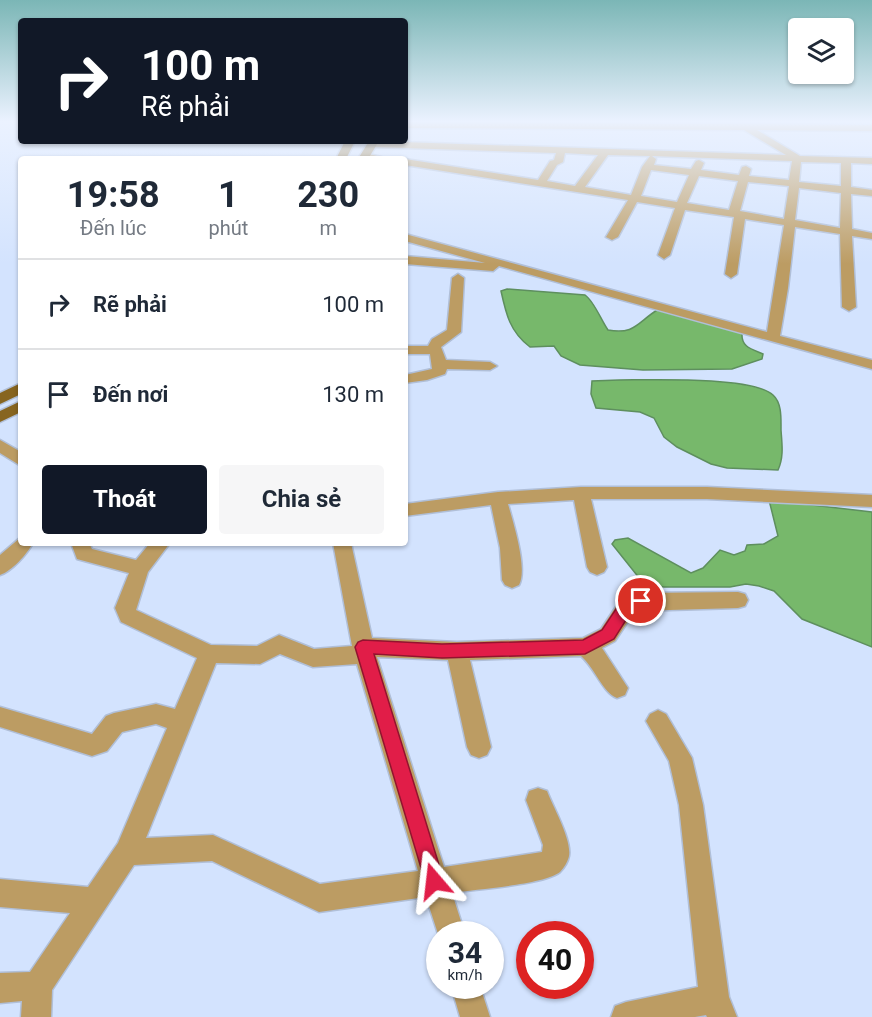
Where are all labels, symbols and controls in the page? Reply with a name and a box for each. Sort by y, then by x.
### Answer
map controls [788,18,854,84]
button: layers [788,18,854,84]
text: 100 m [141,41,260,90]
icon: right [42,42,120,120]
text: Rẽ phải [141,91,230,123]
text: 19:58 [67,174,160,216]
text: 1 [218,174,239,216]
text: 230 [297,174,359,216]
text: Đến lúc [80,216,146,240]
text: phút [208,216,248,240]
text: m [319,216,337,240]
icon: right [42,288,75,321]
text: Rẽ phải [93,292,167,317]
text: 100 m [322,292,384,317]
icon: arrive [42,378,75,411]
text: Đến nơi [93,382,168,407]
text: 130 m [322,382,384,407]
button: Thoát [42,465,207,534]
button: Chia sẻ [219,465,384,534]
pin [615,575,666,626]
icon: arrive [624,584,657,617]
position arrow [402,849,466,913]
speed limit sign: 40 [516,921,594,999]
text: 34 [448,935,482,970]
text: km/h [447,966,483,984]

